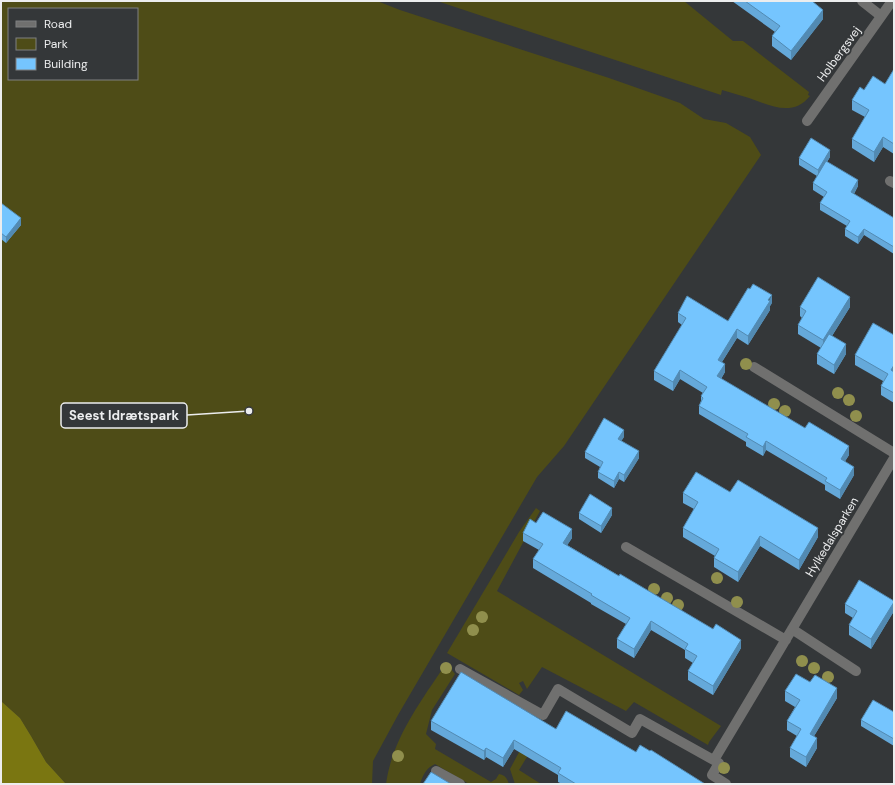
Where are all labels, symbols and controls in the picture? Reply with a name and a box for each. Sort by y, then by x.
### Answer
legend [8,8,138,80]
text: Road [44,16,72,32]
street label: Holbergsvej [813,23,865,85]
text: Park [44,36,68,52]
text: Building [44,56,88,72]
callout: Seest Idrætspark [61,403,187,428]
text: Seest Idrætspark [69,407,179,424]
street label: Hylkedalsparken [802,494,862,580]

